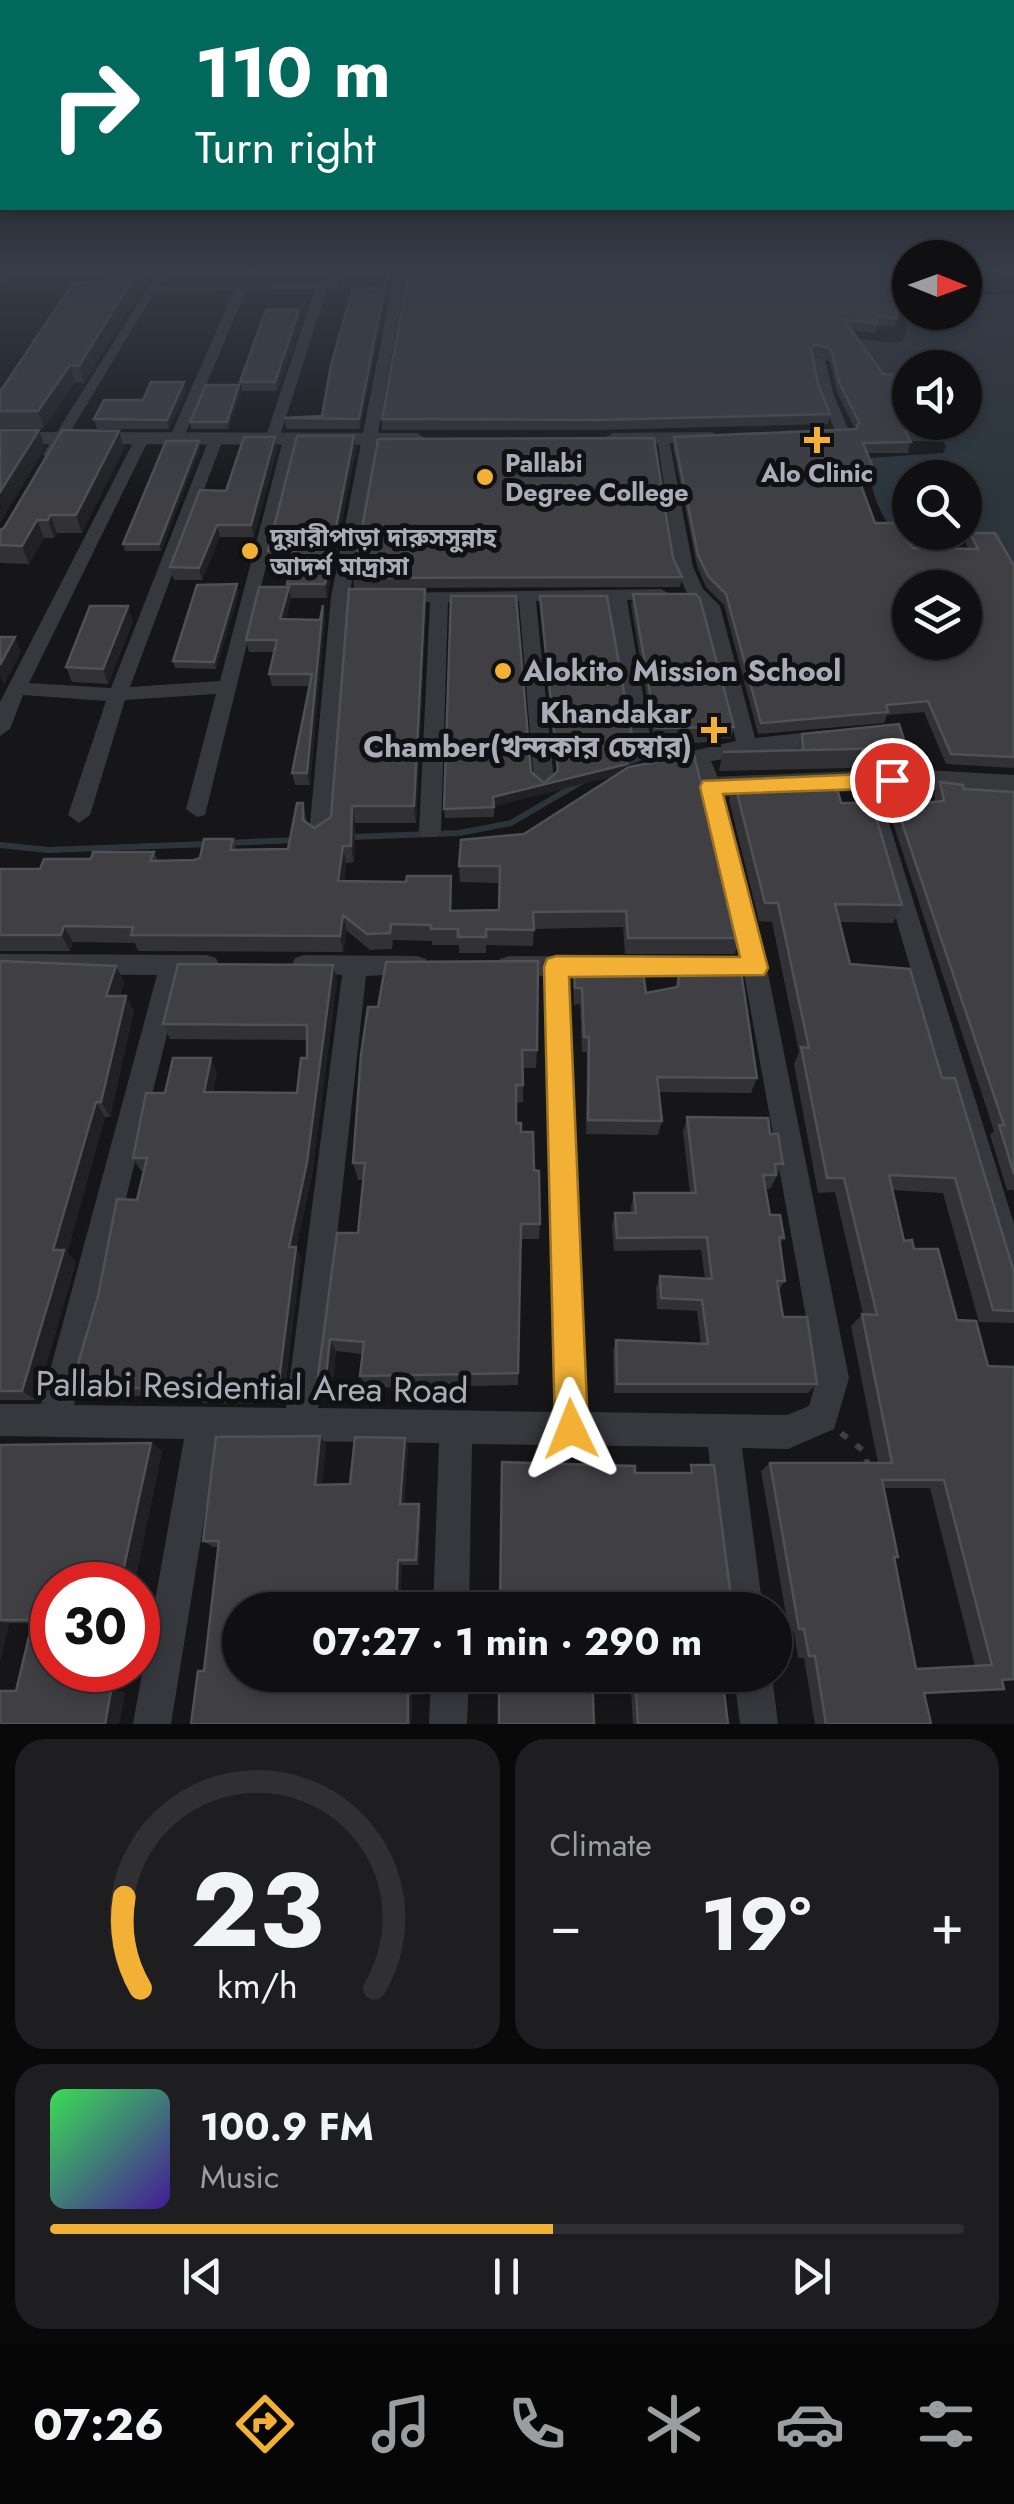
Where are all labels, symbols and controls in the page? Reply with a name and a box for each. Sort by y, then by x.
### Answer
text: 110 m [195,22,391,123]
icon: right [30,40,160,170]
text: Turn right [195,115,376,180]
north arrow [892,240,982,330]
map controls [892,240,982,660]
button: sound [892,350,982,440]
marker: Alo Clinic [804,427,830,453]
place label: Pallabi Degree College [505,445,689,510]
place label: Alo Clinic [760,455,873,491]
button: search [892,460,982,550]
marker: Pallabi Degree College [474,466,496,488]
place label: দুয়ারীপাড়া দারুসসুন্নাহ আদর্শ মাদ্রাসা [269,519,498,584]
marker: দুয়ারীপাড়া দারুসসুন্নাহ আদর্শ মাদ্রাসা [239,540,261,562]
button: layers [892,570,982,660]
place label: Alokito Mission School [522,649,841,692]
marker: Alokito Mission School [492,660,514,682]
place label: Khandakar Chamber(খন্দকার চেম্বার) [363,691,693,768]
marker: Khandakar Chamber(খন্দকার চেম্বার) [701,717,727,743]
pin [850,738,935,823]
icon: arrive [865,753,920,808]
street label: Pallabi Residential Area Road [35,1358,469,1416]
position arrow [519,1377,623,1481]
speed limit sign: 30 [30,1562,160,1692]
text: 07:27 · 1 min · 290 m [312,1614,702,1669]
text: Climate [550,1822,652,1868]
text: 23 [191,1835,324,1985]
text: 19° [701,1870,811,1978]
text: − [550,1885,582,1965]
text: + [930,1885,964,1965]
text: km/h [217,1960,298,2011]
text: 100.9 FM [200,2099,374,2154]
text: Music [200,2154,279,2200]
icon: previous [175,2249,230,2304]
icon: pause [479,2249,534,2304]
icon: next [784,2249,839,2304]
icon: directions [230,2389,300,2459]
icon: music [366,2389,436,2459]
icon: phone [502,2389,572,2459]
icon: climate [639,2389,709,2459]
icon: car [775,2389,845,2459]
icon: filters [911,2389,981,2459]
text: 07:26 [33,2392,164,2457]

